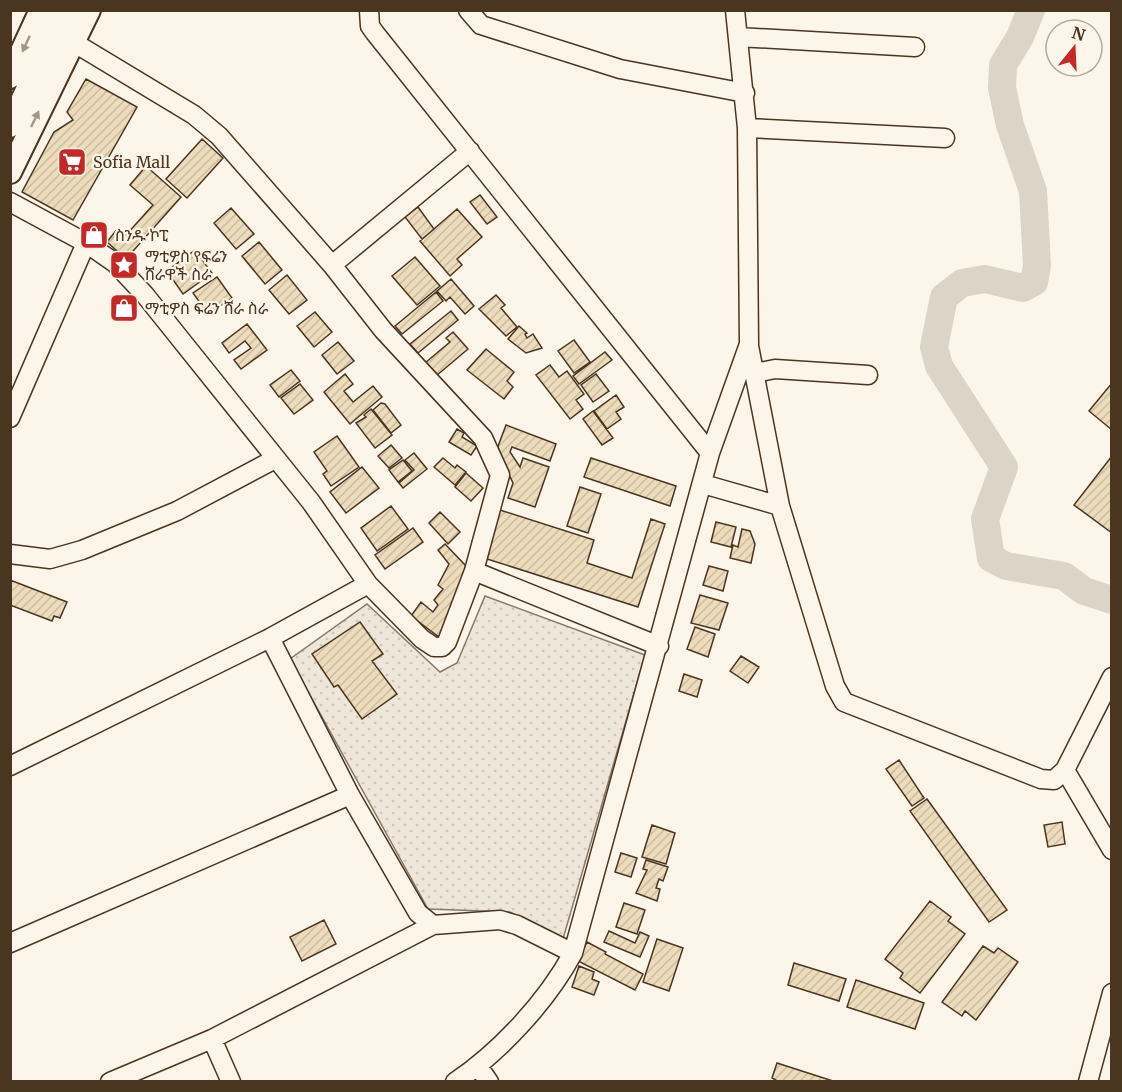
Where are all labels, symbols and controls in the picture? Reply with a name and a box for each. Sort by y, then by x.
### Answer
north arrow [1044,18,1104,78]
text: N [1070,22,1088,45]
one-way arrow [21,35,30,52]
one-way arrow [31,111,40,128]
supermarket icon: Sofia Mall [56,146,88,178]
place label: Sofia Mall [93,152,170,172]
shop icon: ስንዱ ኮፒ [78,219,110,251]
place label: ስንዱ ኮፒ [115,225,169,245]
place label: ማቲዎስ የፍሬን ሸራዋች ስራ [145,246,228,284]
place icon: ማቲዎስ የፍሬን ሸራዋች ስራ [108,249,140,281]
shop icon: ማቲዎስ ፍሬን ሸራ ስራ [108,292,140,324]
place label: ማቲዎስ ፍሬን ሸራ ስራ [145,298,269,318]

